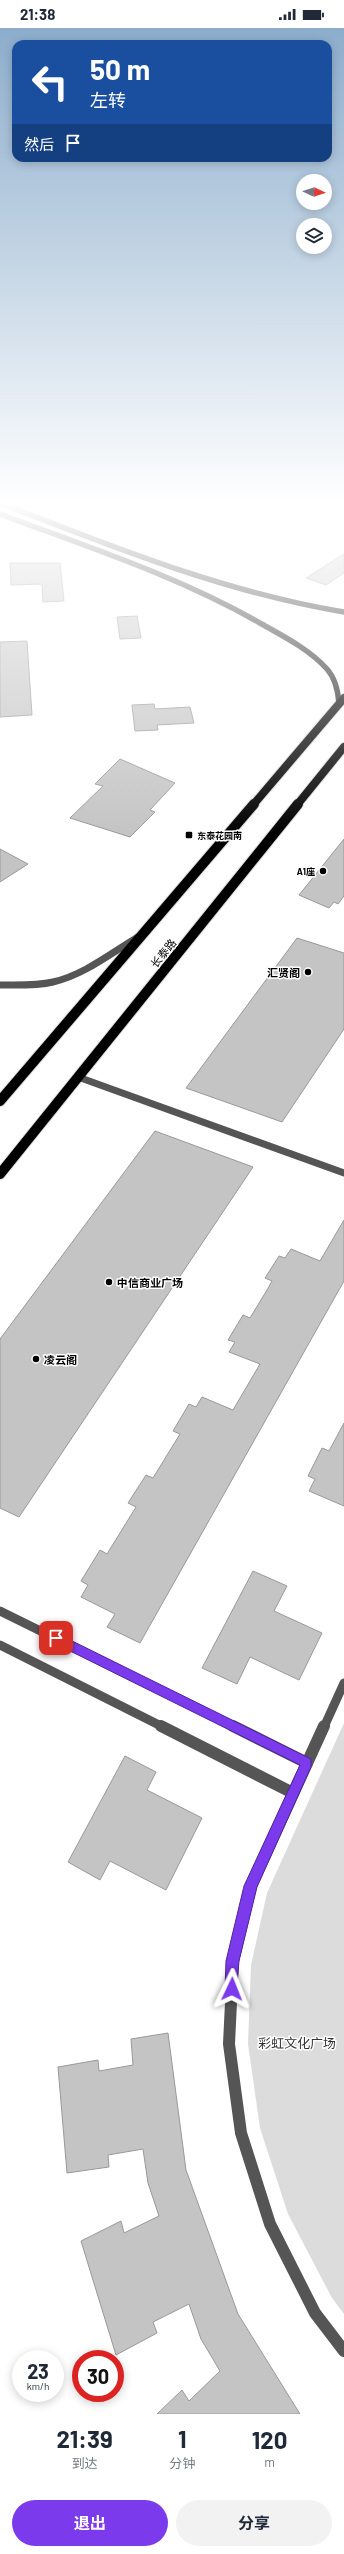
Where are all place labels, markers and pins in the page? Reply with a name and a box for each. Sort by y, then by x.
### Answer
marker: 东泰花园南 [184,830,194,840]
place label: 东泰花园南 [197,830,242,841]
place label: A1座 [297,866,315,877]
marker: A1座 [318,866,328,876]
place label: 汇贤阁 [267,966,300,979]
marker: 汇贤阁 [303,967,313,977]
place label: 中信商业广场 [117,1276,183,1289]
marker: 中信商业广场 [104,1277,114,1287]
place label: 凌云阁 [44,1353,77,1366]
marker: 凌云阁 [31,1354,41,1364]
pin [39,1621,73,1655]

